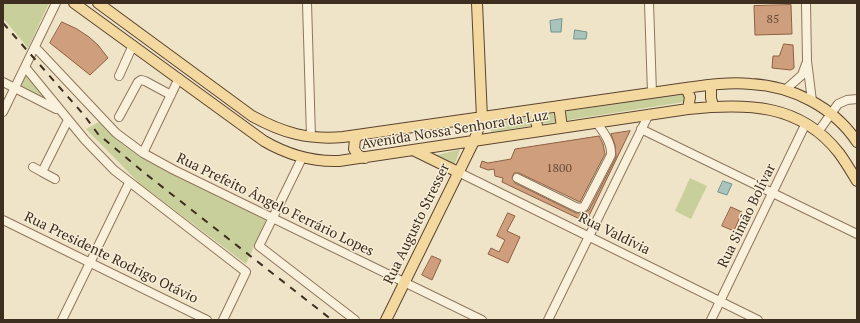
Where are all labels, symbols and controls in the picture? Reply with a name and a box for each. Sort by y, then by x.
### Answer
house number: 85 [767,13,779,27]
street label: Avenida Nossa Senhora da Luz [360,107,550,153]
street label: Rua Prefeito Ângelo Ferrário Lopes [174,150,376,260]
street label: Rua Augusto Stresser [380,161,454,287]
street label: Rua Simão Bolívar [715,161,779,271]
house number: 1800 [546,162,572,176]
street label: Rua Presidente Rodrigo Otávio [21,209,201,307]
street label: Rua Valdívia [575,209,653,259]

